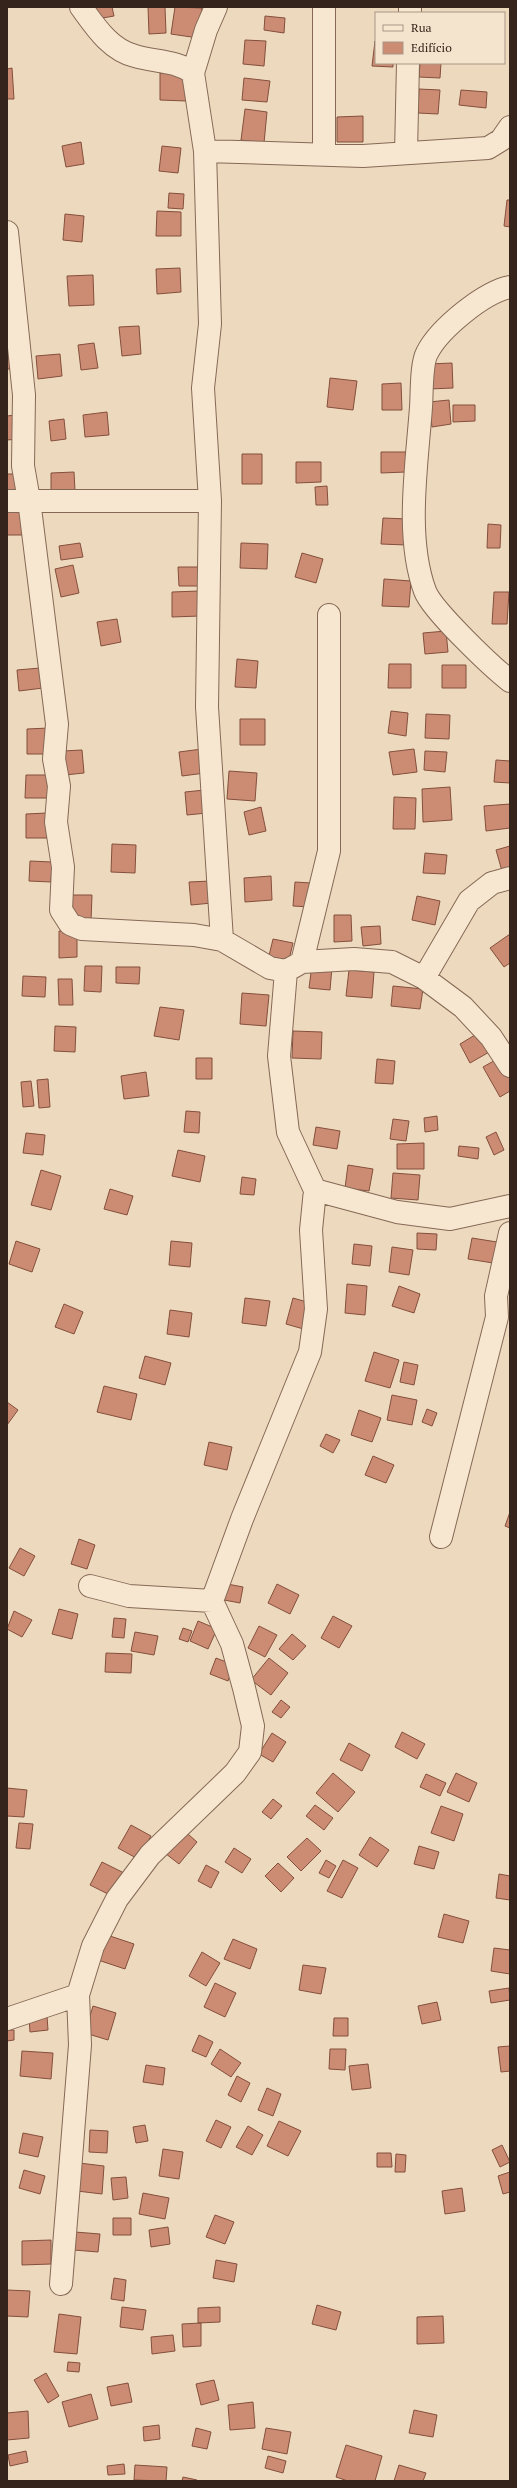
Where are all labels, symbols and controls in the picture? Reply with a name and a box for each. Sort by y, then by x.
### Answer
legend [375,12,505,64]
text: Rua [411,20,432,35]
text: Edifício [411,40,452,55]

